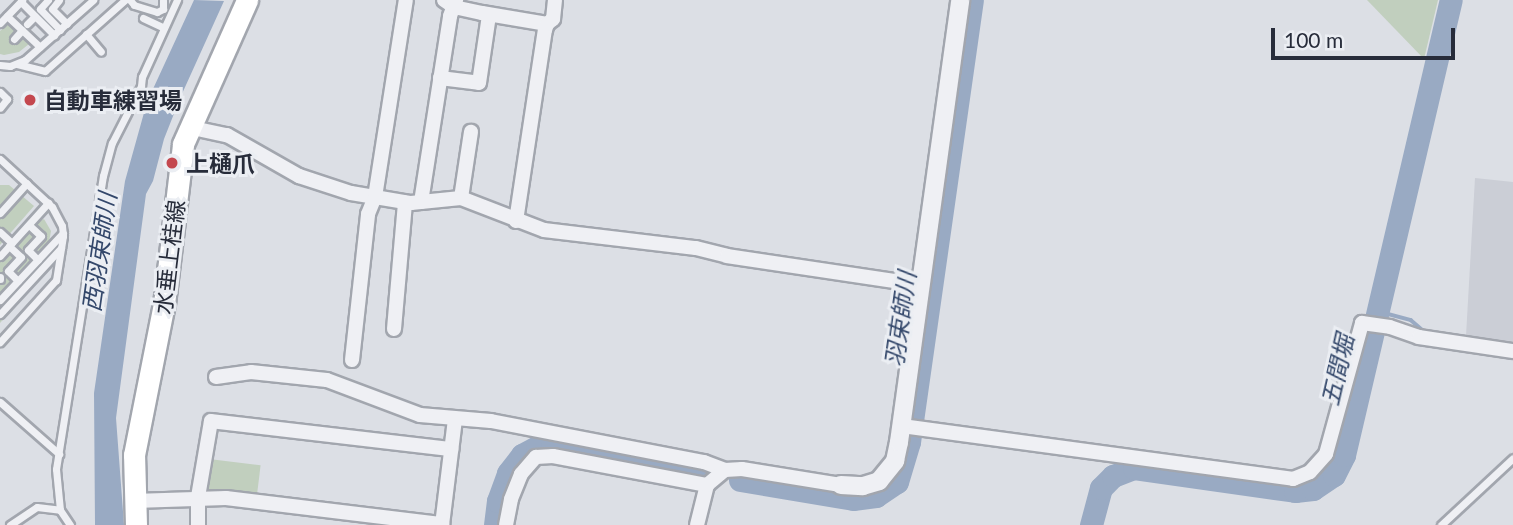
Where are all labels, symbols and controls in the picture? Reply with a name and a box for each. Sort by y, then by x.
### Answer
scale bar [1275,14,1459,58]
text: 100 m [1284,27,1343,52]
place label: 自動車練習場 [44,86,182,114]
marker: 自動車練習場 [22,92,38,108]
place label: 上樋爪 [186,149,255,177]
marker: 上樋爪 [164,155,180,171]
water label: 西羽束師川 [76,191,122,313]
street label: 水垂上桂線 [148,198,190,316]
water label: 羽束師川 [879,269,921,369]
water label: 五間堀 [1315,332,1359,408]

